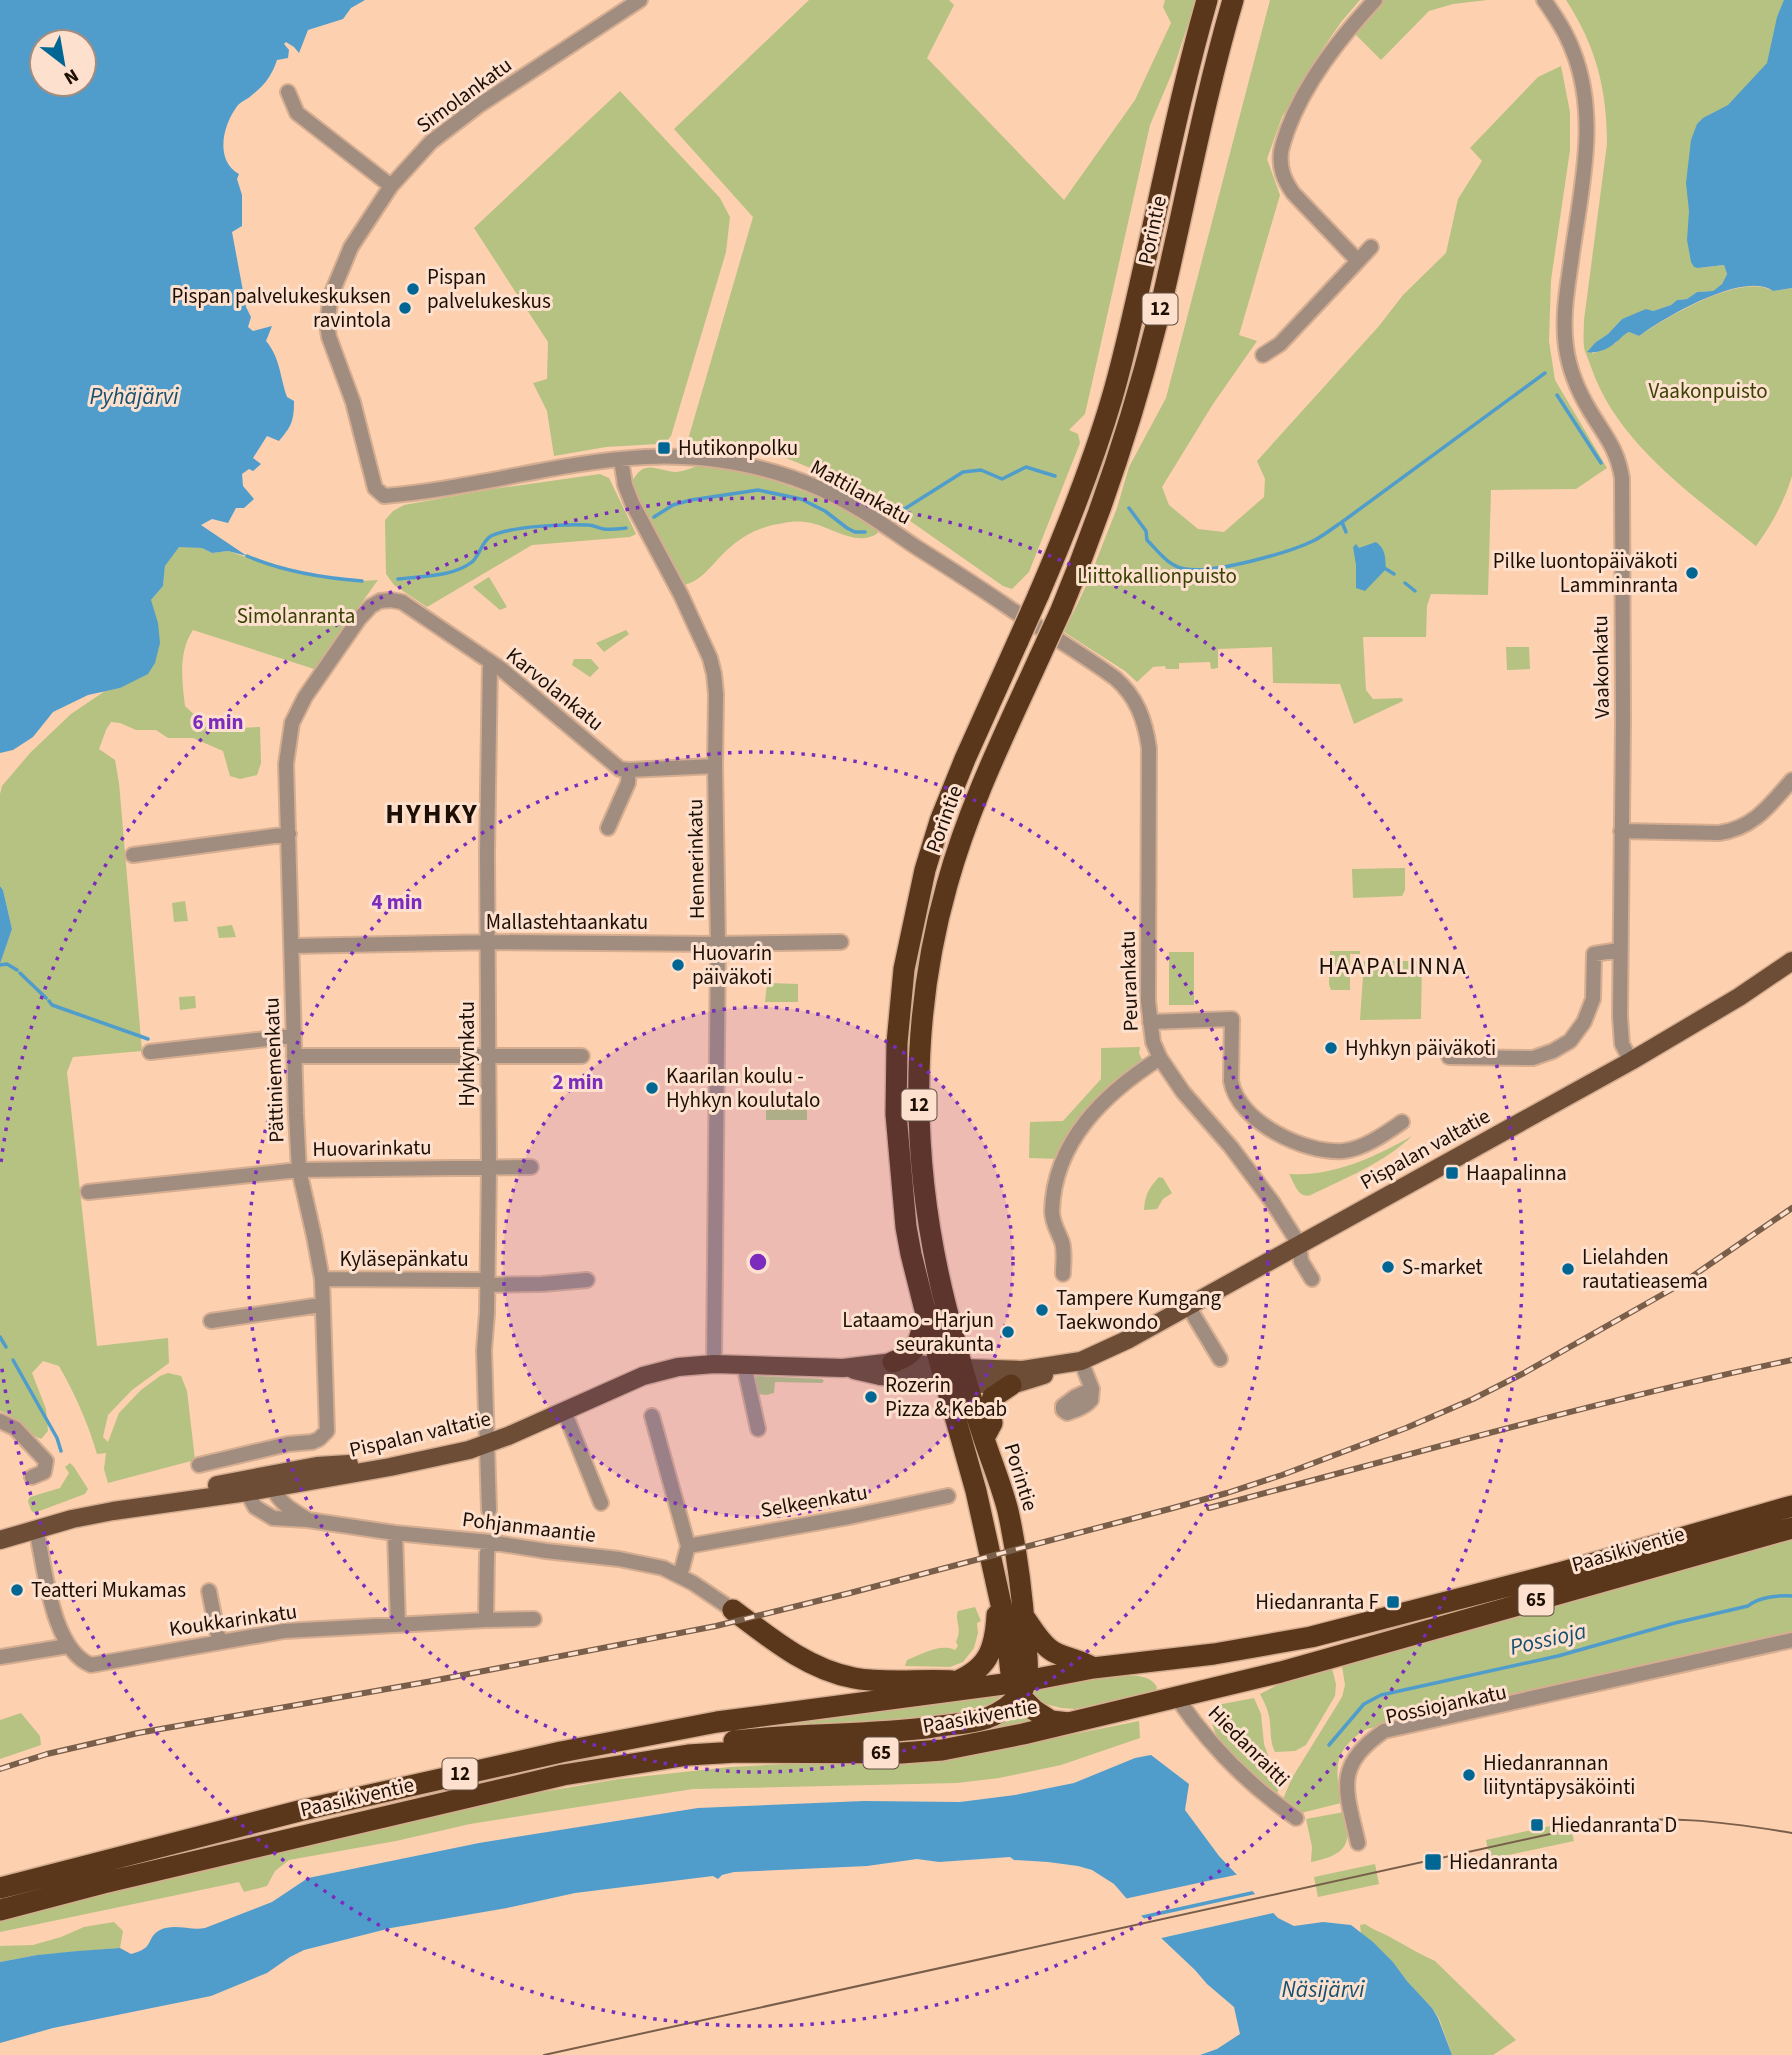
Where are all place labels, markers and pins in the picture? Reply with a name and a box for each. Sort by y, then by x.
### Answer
place label: Pispan palvelukeskus [427,262,551,316]
place label: Pispan palvelukeskuksen ravintola [171,281,391,335]
marker: Pispan palvelukeskus [405,281,421,297]
marker: Pispan palvelukeskuksen ravintola [397,300,413,316]
place label: Hutikonpolku [678,433,798,463]
marker: Hutikonpolku [656,440,672,456]
place label: Pilke luontopäiväkoti Lamminranta [1493,546,1678,600]
marker: Pilke luontopäiväkoti Lamminranta [1684,565,1700,581]
place label: Huovarin päiväkoti [692,938,772,992]
marker: Huovarin päiväkoti [670,957,686,973]
place label: Hyhkyn päiväkoti [1345,1033,1496,1063]
marker: Hyhkyn päiväkoti [1323,1040,1339,1056]
place label: Kaarilan koulu - Hyhkyn koulutalo [666,1061,820,1115]
marker: Kaarilan koulu - Hyhkyn koulutalo [644,1080,660,1096]
place label: Haapalinna [1466,1158,1567,1188]
marker: Haapalinna [1444,1165,1460,1181]
place label: Lielahden rautatieasema [1582,1242,1708,1296]
centre of rings [746,1250,770,1274]
place label: S-market [1402,1252,1483,1282]
marker: S-market [1380,1259,1396,1275]
marker: Lielahden rautatieasema [1560,1261,1576,1277]
place label: Tampere Kumgang Taekwondo [1056,1283,1222,1337]
marker: Tampere Kumgang Taekwondo [1034,1302,1050,1318]
place label: Lataamo - Harjun seurakunta [842,1305,994,1359]
marker: Lataamo - Harjun seurakunta [1000,1324,1016,1340]
place label: Rozerin Pizza & Kebab [885,1370,1007,1424]
marker: Rozerin Pizza & Kebab [863,1389,879,1405]
place label: Teatteri Mukamas [31,1575,186,1605]
marker: Teatteri Mukamas [9,1582,25,1598]
place label: Hiedanranta F [1255,1587,1379,1617]
marker: Hiedanranta F [1385,1594,1401,1610]
place label: Hiedanrannan liityntäpysäköinti [1483,1748,1635,1802]
marker: Hiedanrannan liityntäpysäköinti [1461,1767,1477,1783]
place label: Hiedanranta D [1551,1810,1677,1840]
marker: Hiedanranta D [1529,1817,1545,1833]
place label: Hiedanranta [1449,1847,1558,1877]
marker: Hiedanranta [1423,1852,1443,1872]

